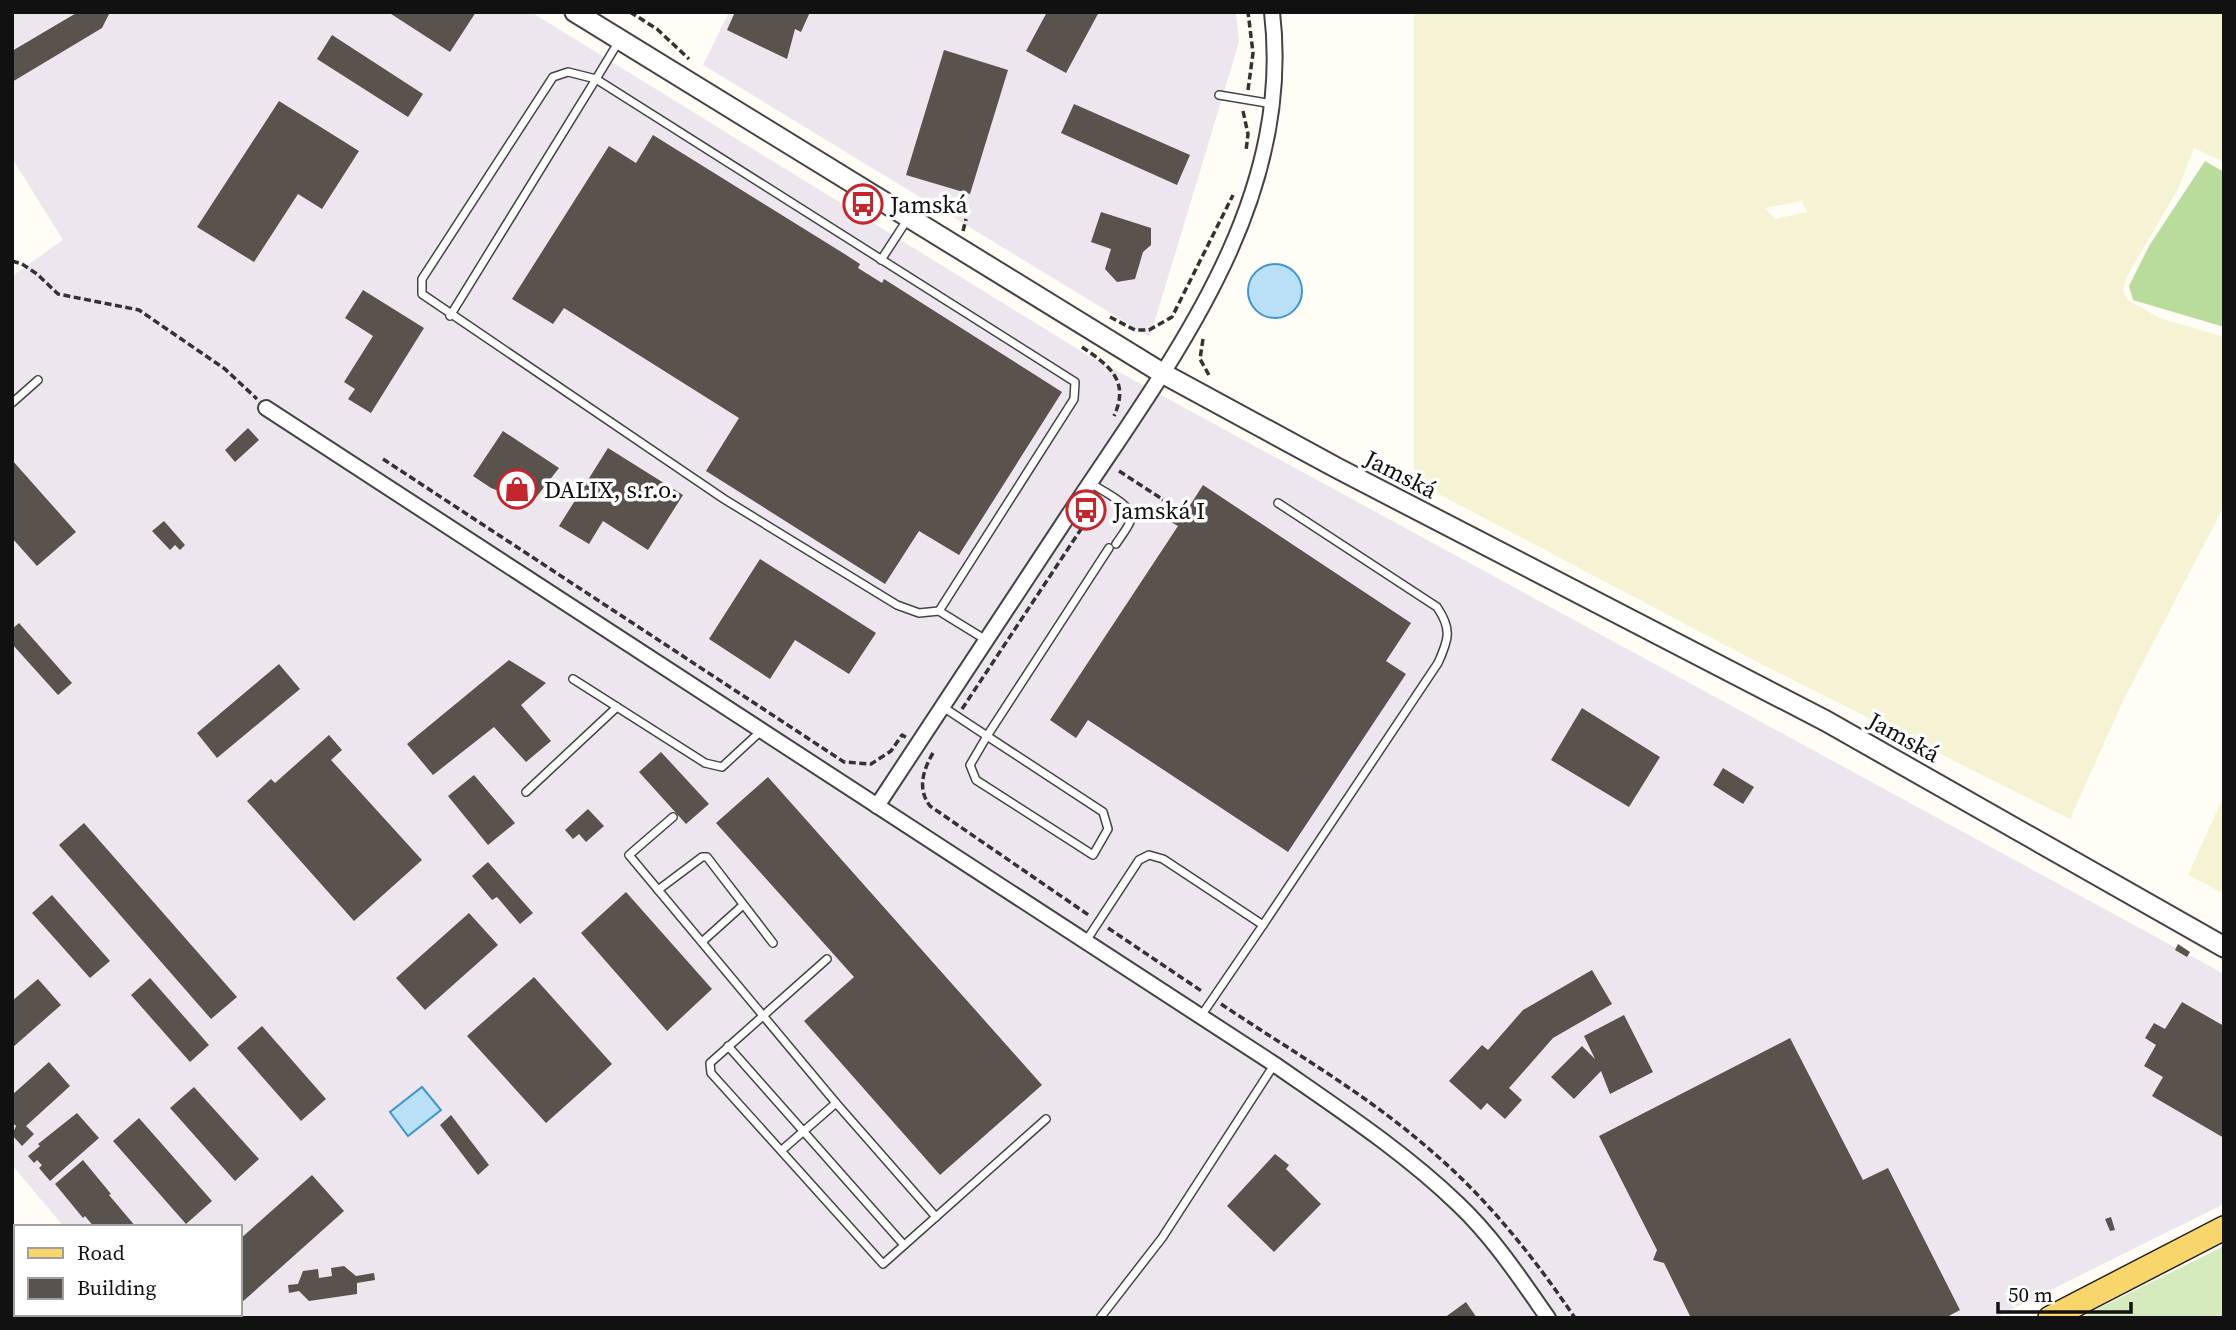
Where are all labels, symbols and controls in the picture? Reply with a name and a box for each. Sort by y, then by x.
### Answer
bus stop icon: Jamská [842,183,884,225]
place label: Jamská [889,188,968,221]
street label: Jamská [1358,441,1444,507]
shop icon: DALIX, s.r.o. [496,468,538,510]
place label: DALIX, s.r.o. [544,473,678,506]
bus stop icon: Jamská I [1065,489,1107,531]
place label: Jamská I [1112,494,1205,527]
street label: Jamská [1861,703,1947,771]
legend [14,1225,242,1316]
text: Road [77,1238,125,1267]
scale bar [1998,1270,2131,1314]
text: Building [77,1273,156,1302]
text: 50 m [2008,1280,2053,1309]

